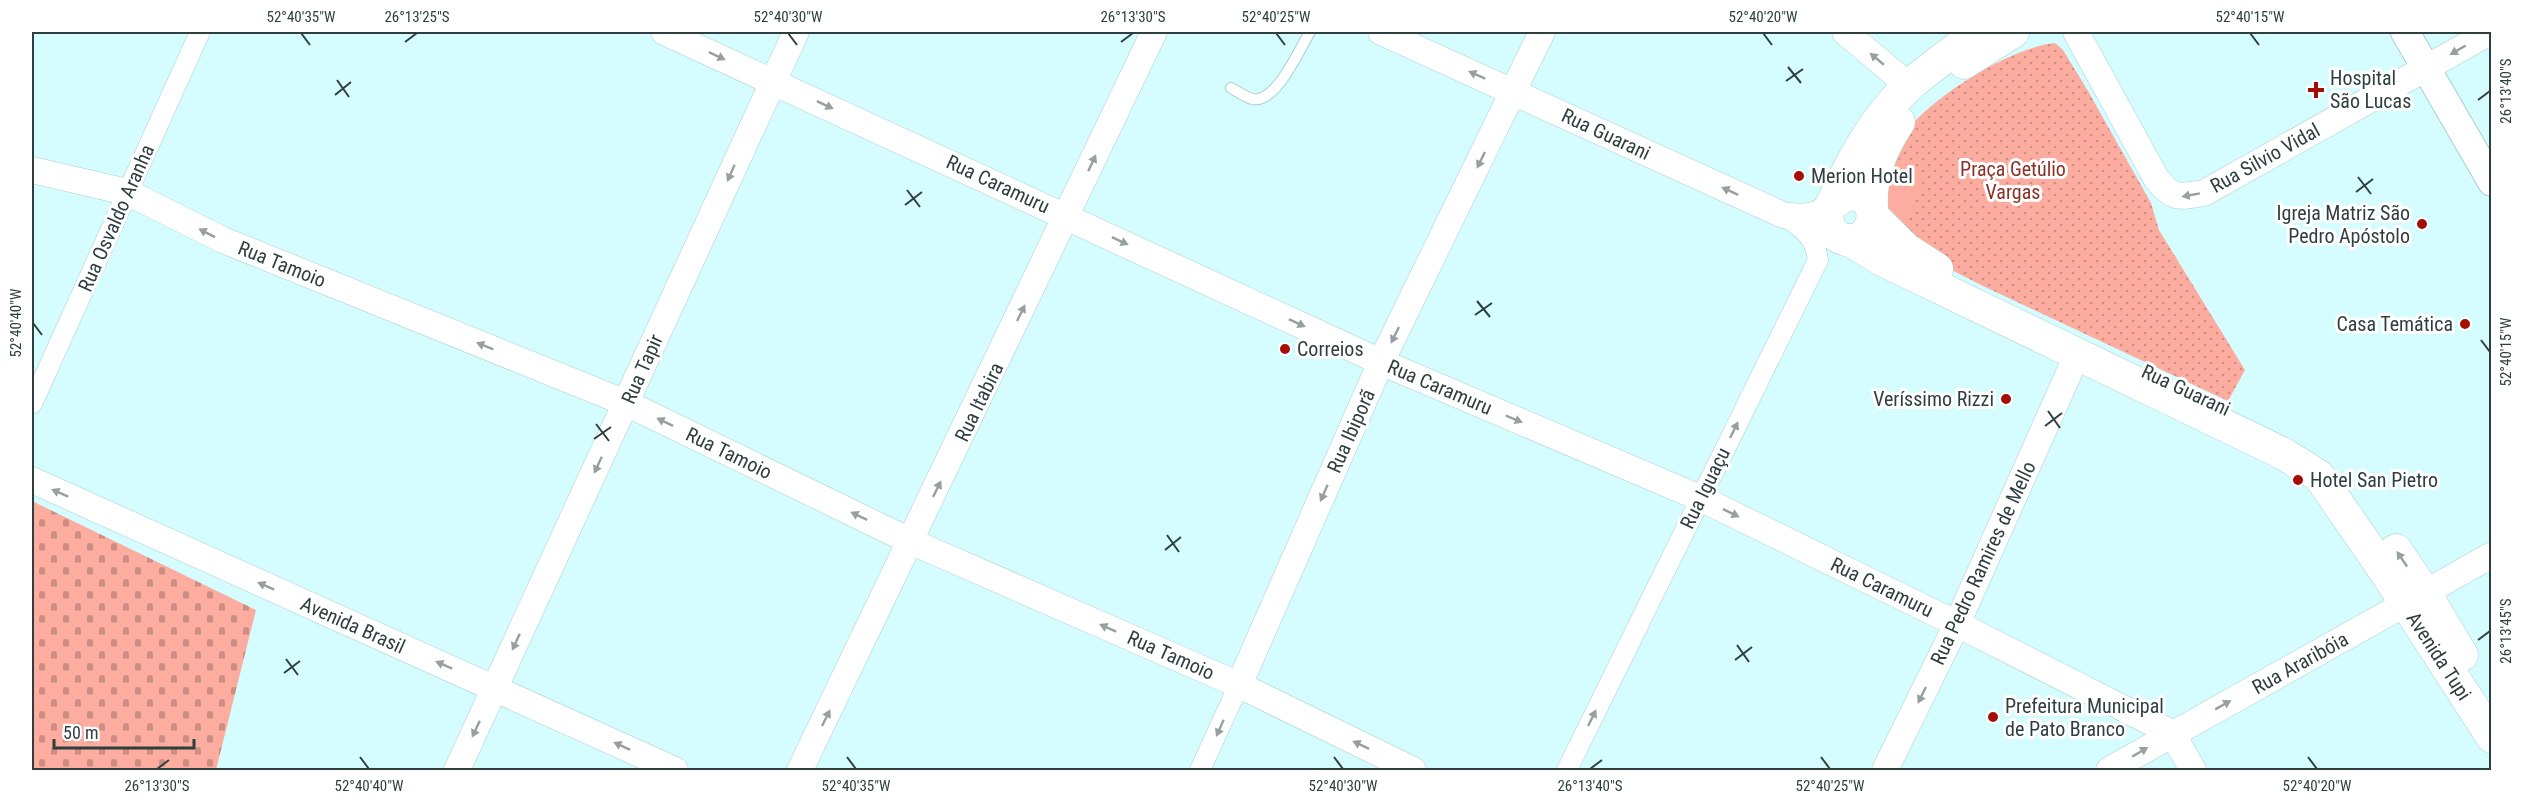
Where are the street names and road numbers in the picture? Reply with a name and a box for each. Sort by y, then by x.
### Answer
street label: Rua Guarani [1558,103,1654,165]
street label: Rua Silvio Vidal [2206,118,2324,198]
street label: Rua Osvaldo Aranha [73,141,159,295]
street label: Rua Caramuru [943,150,1053,218]
street label: Rua Tamoio [235,236,329,292]
street label: Rua Tapir [616,331,668,407]
street label: Rua Caramuru [1384,354,1496,420]
street label: Rua Itabira [950,359,1008,445]
street label: Rua Guarani [2138,359,2234,421]
street label: Rua Ibiporã [1322,385,1380,477]
street label: Rua Tamoio [682,422,776,484]
street label: Rua Iguaçu [1675,443,1735,533]
street label: Rua Pedro Ramires de Mello [1925,457,2041,669]
street label: Rua Caramuru [1827,552,1937,622]
street label: Avenida Brasil [297,591,409,659]
street label: Avenida Tupi [2402,607,2476,705]
street label: Rua Tamoio [1124,625,1218,685]
street label: Rua Araribóia [2248,627,2352,699]

